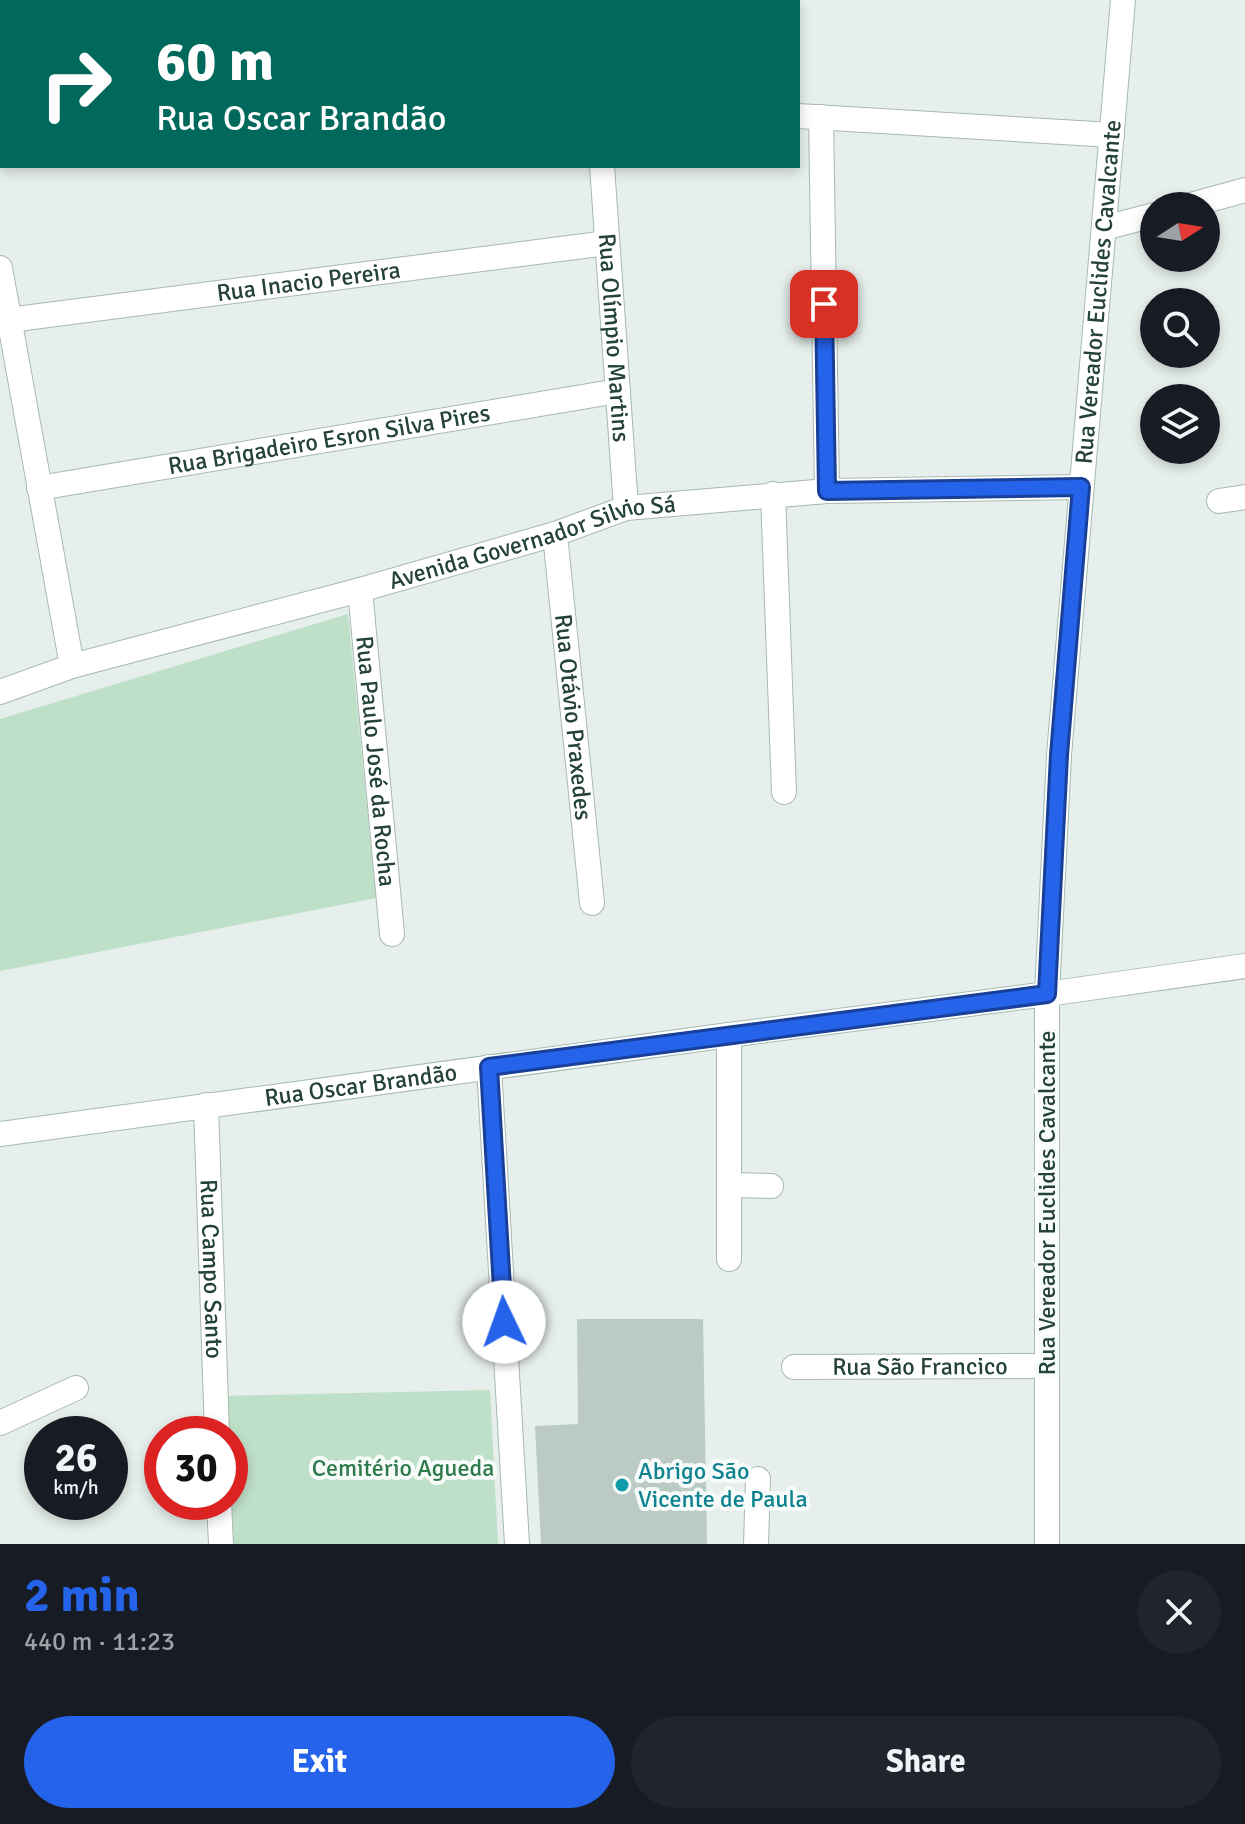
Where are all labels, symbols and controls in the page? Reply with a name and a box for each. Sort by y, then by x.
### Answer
text: 60 m [156,27,274,96]
icon: right [24,32,128,136]
text: Rua Oscar Brandão [156,96,447,141]
street label: Rua Vereador Euclides Cavalcante [1069,119,1128,465]
north arrow [1140,192,1220,272]
map controls [1140,192,1220,464]
street label: Rua Olímpio Martins [592,232,636,443]
street label: Rua Inacio Pereira [215,255,402,308]
pin [790,270,858,338]
icon: arrive [802,282,846,326]
button: search [1140,288,1220,368]
button: layers [1140,384,1220,464]
street label: Rua Brigadeiro Esron Silva Pires [166,398,492,481]
street label: Avenida Governador Silvio Sá [386,489,677,596]
street label: Rua Otávio Praxedes [548,612,599,822]
street label: Rua Paulo José da Rocha [349,634,403,888]
street label: Rua Vereador Euclides Cavalcante [1032,1030,1062,1376]
street label: Rua Oscar Brandão [263,1057,459,1113]
street label: Rua Campo Santo [193,1178,229,1359]
position arrow [462,1280,546,1364]
street label: Rua São Francico [832,1351,1008,1382]
speed limit sign: 30 [144,1416,248,1520]
text: 26 [54,1433,98,1483]
park label: Cemitério Agueda [312,1453,494,1483]
place label: Abrigo São Vicente de Paula [638,1456,808,1514]
text: km/h [53,1475,99,1500]
marker: Abrigo São Vicente de Paula [613,1476,631,1494]
text: 2 min [24,1566,140,1625]
button: close [1137,1570,1221,1654]
text: 440 m · 11:23 [24,1626,175,1658]
button: Exit [24,1716,615,1808]
button: Share [631,1716,1221,1808]

